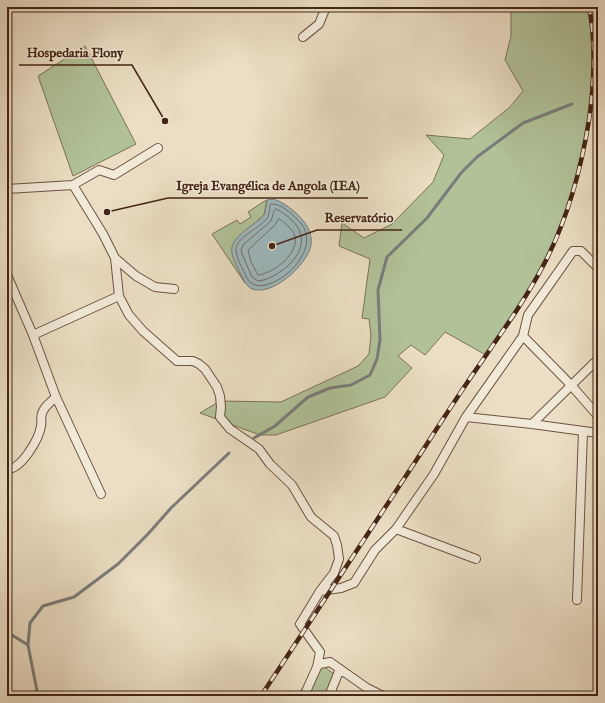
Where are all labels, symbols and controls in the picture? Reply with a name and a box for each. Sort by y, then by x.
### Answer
callout: Hospedaria Flony [19,40,132,65]
text: Hospedaria Flony [27,45,124,62]
callout: Igreja Evangélica de Angola (IEA) [168,173,368,198]
text: Igreja Evangélica de Angola (IEA) [176,178,360,195]
callout: Reservatório [317,205,402,230]
text: Reservatório [324,210,394,227]

